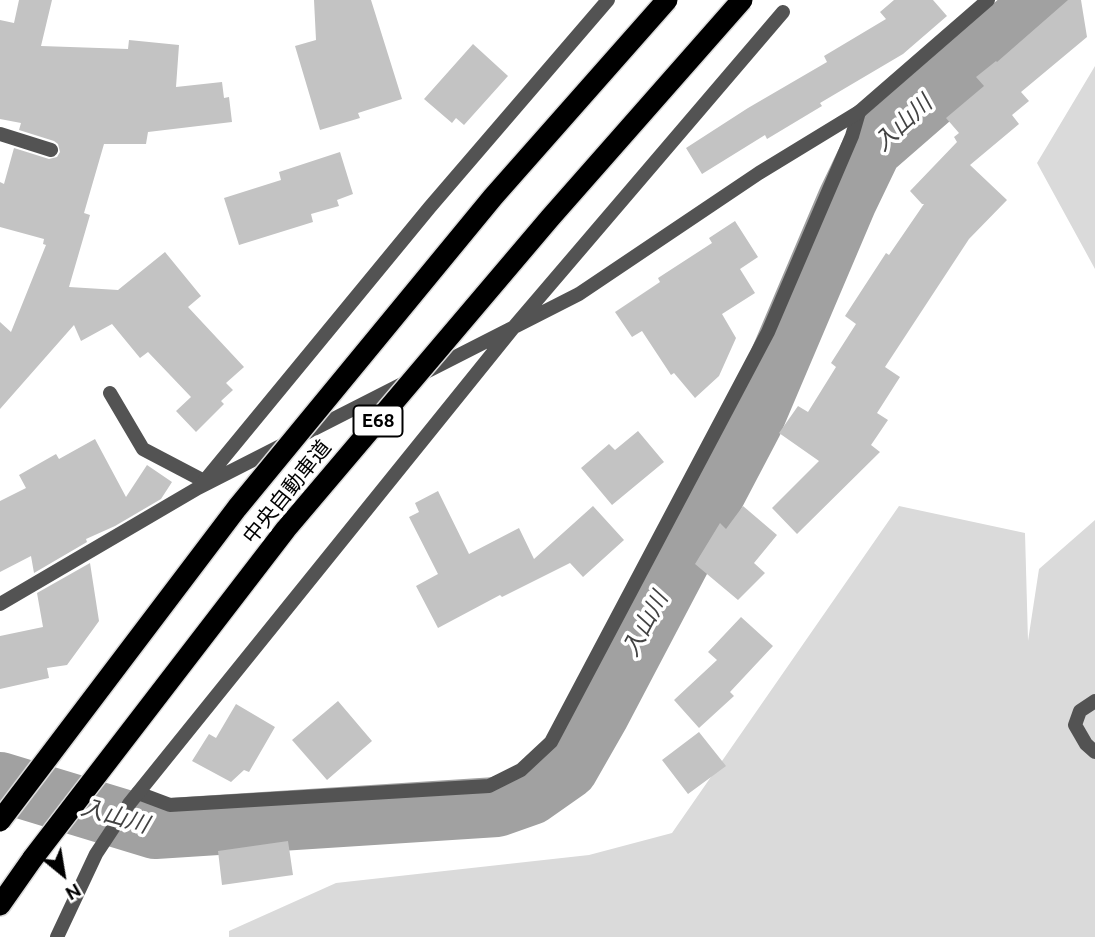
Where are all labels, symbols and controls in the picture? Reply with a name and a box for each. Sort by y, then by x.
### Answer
water label: 入山川 [868,89,938,157]
road number: E68 [354,406,402,436]
street label: 中央自動車道 [238,435,336,549]
water label: 入山川 [617,587,673,661]
water label: 入山川 [78,793,152,839]
north arrow [28,839,98,909]
text: N [62,879,85,905]

